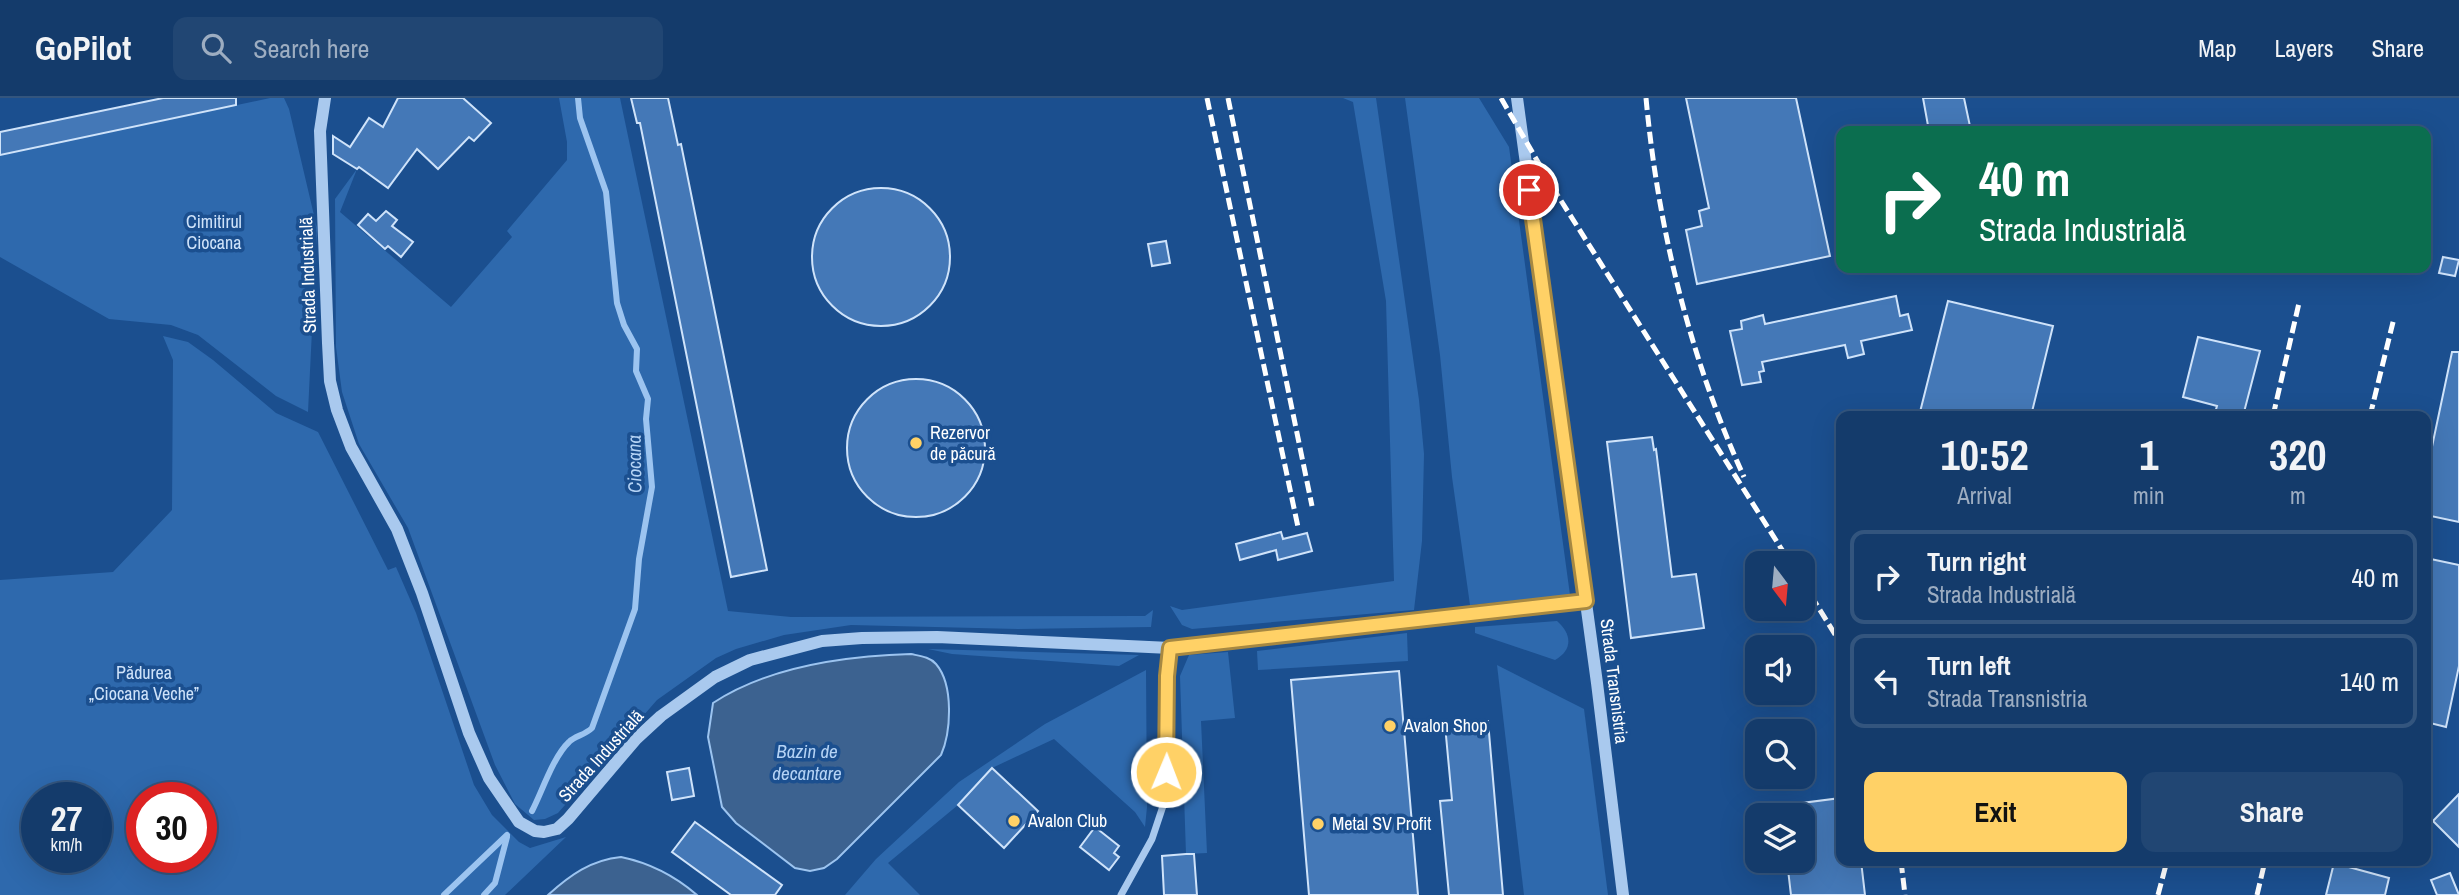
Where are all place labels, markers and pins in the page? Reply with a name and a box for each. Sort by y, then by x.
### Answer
pin [1499,160,1559,220]
place label: Rezervor de păcură [930,420,996,466]
marker: Rezervor de păcură [908,435,924,451]
place label: Avalon Shop [1403,713,1487,738]
marker: Avalon Shop [1382,718,1398,734]
place label: Avalon Club [1027,808,1107,833]
place label: Metal SV Profit [1332,811,1431,836]
marker: Avalon Club [1006,813,1022,829]
marker: Metal SV Profit [1310,816,1326,832]

